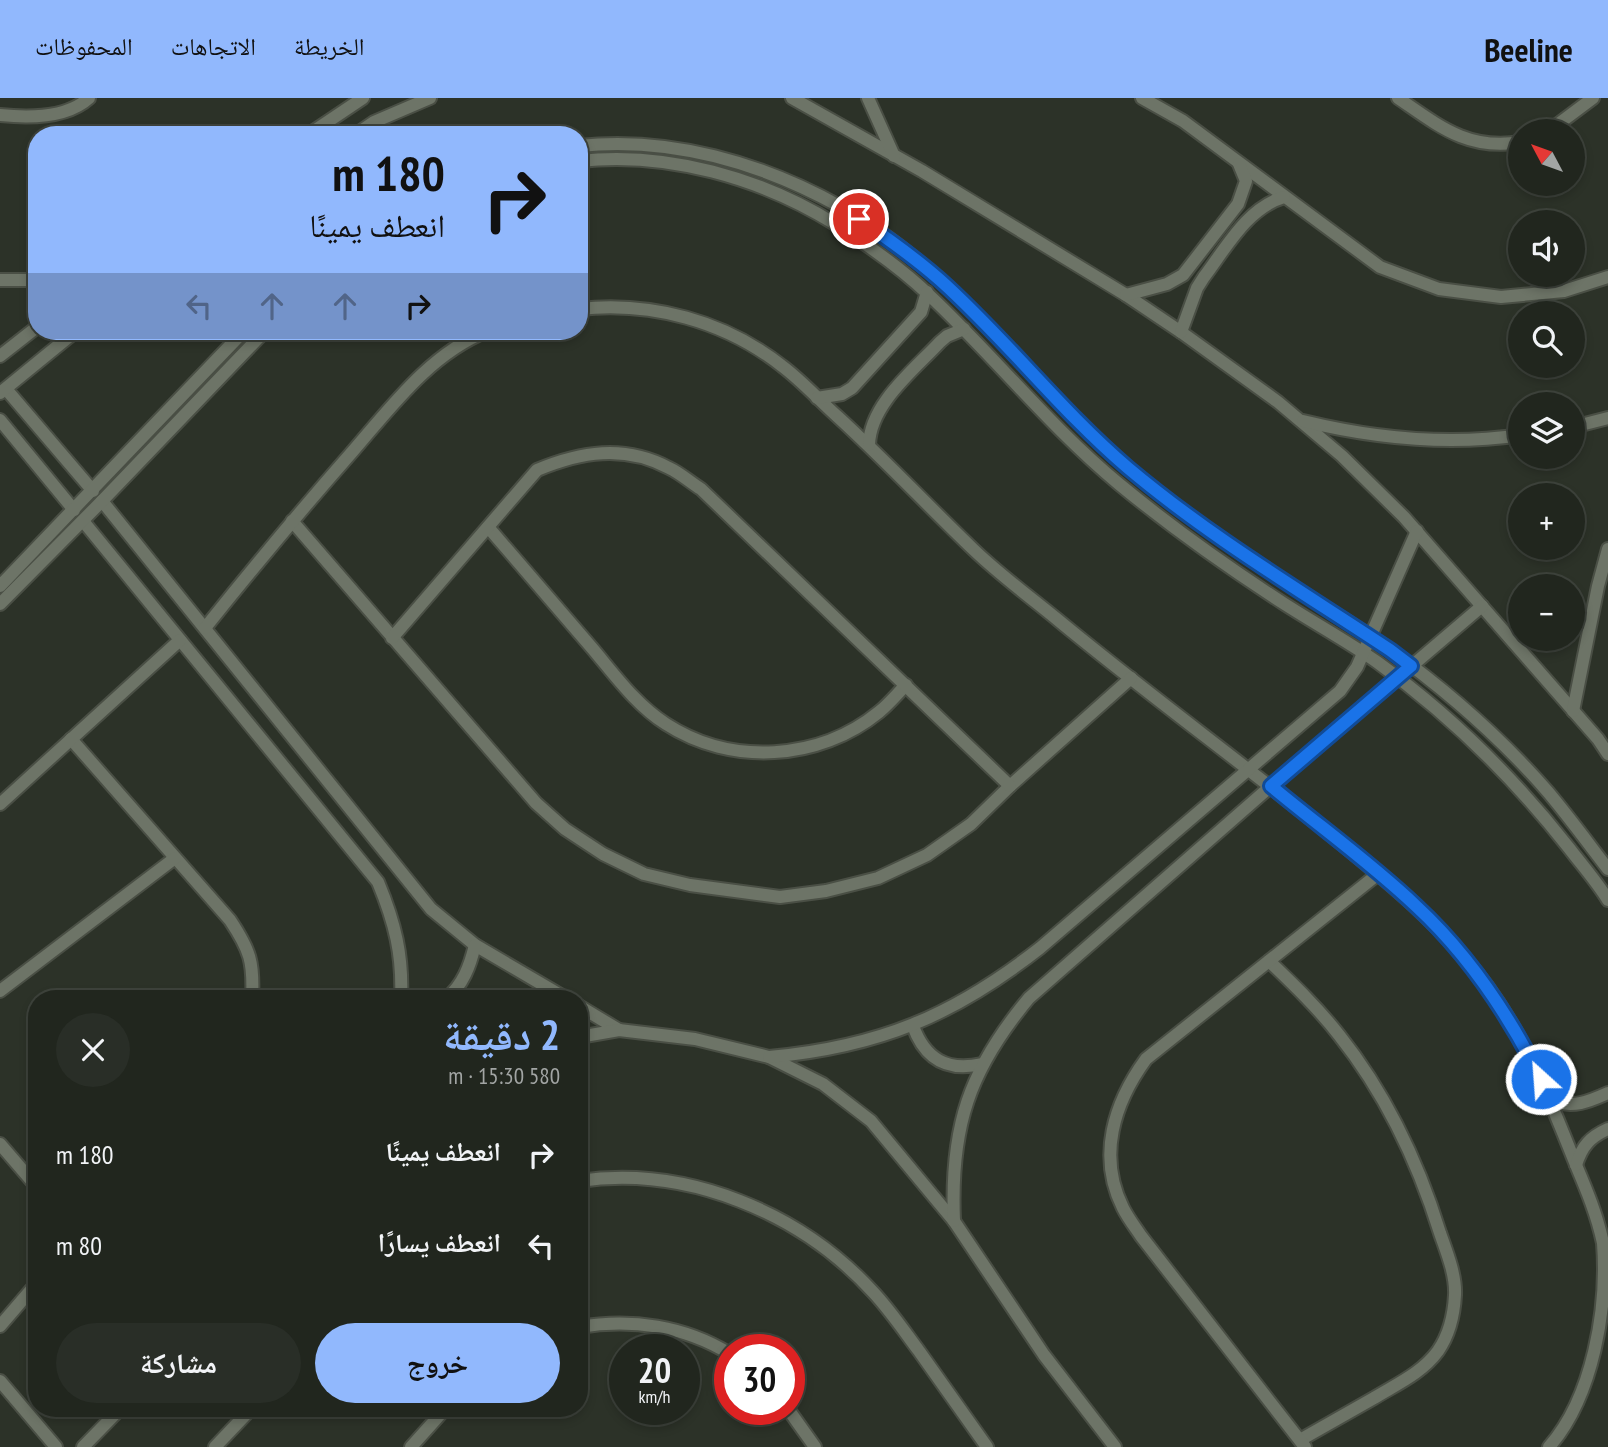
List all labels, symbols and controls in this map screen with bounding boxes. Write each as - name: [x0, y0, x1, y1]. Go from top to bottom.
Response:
- text: Beeline: [1484, 28, 1573, 71]
- text: المحفوظات: [35, 31, 133, 62]
- text: الاتجاهات: [171, 31, 256, 62]
- text: الخريطة: [294, 31, 365, 62]
- north arrow: [1508, 119, 1586, 196]
- map controls: [1508, 119, 1585, 651]
- text: 180 m: [332, 141, 445, 205]
- icon: right: [469, 154, 560, 245]
- pin: [829, 189, 889, 249]
- icon: arrive: [840, 200, 878, 238]
- text: انعطف يمينًا: [309, 204, 445, 246]
- button: sound: [1508, 210, 1585, 287]
- icon: left: [180, 287, 218, 325]
- icon: ahead: [253, 287, 291, 325]
- icon: ahead: [326, 287, 364, 325]
- icon: right: [399, 287, 437, 325]
- button: search: [1508, 301, 1585, 378]
- button: layers: [1508, 392, 1585, 469]
- button: +: [1508, 483, 1585, 560]
- button: −: [1508, 574, 1585, 651]
- text: 2 دقيقة: [443, 1007, 560, 1062]
- button: close: [56, 1013, 130, 1087]
- position arrow: [1504, 1042, 1578, 1116]
- text: 580 m · 15:30: [448, 1061, 560, 1090]
- text: انعطف يمينًا: [385, 1135, 501, 1168]
- icon: right: [522, 1136, 560, 1174]
- text: 180 m: [56, 1138, 114, 1171]
- text: انعطف يسارًا: [378, 1226, 501, 1259]
- icon: left: [522, 1227, 560, 1265]
- text: 80 m: [56, 1229, 102, 1262]
- button: مشاركة: [56, 1323, 301, 1403]
- button: خروج: [315, 1323, 560, 1403]
- speed limit sign: 30: [714, 1334, 805, 1425]
- text: 20: [638, 1347, 671, 1393]
- text: km/h: [639, 1385, 670, 1408]

